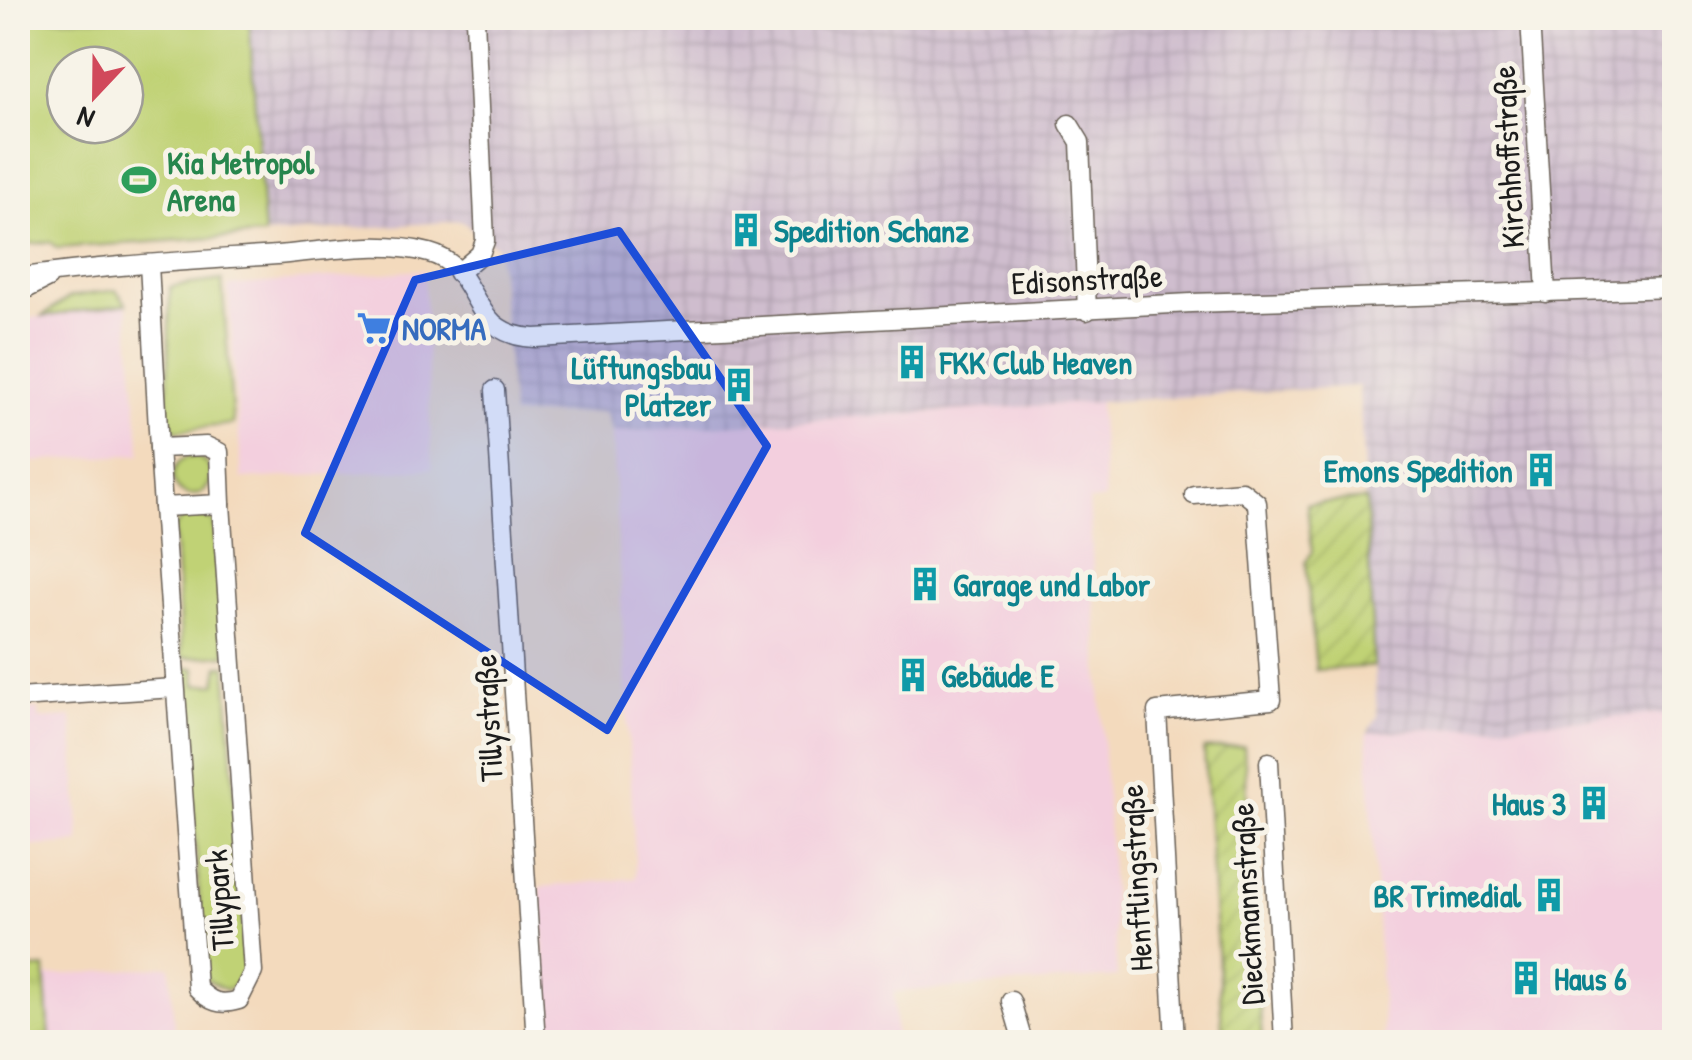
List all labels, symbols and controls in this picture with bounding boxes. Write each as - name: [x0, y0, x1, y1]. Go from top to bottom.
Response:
- north arrow: [45, 45, 145, 145]
- street label: Kirchhoffstraße: [1482, 64, 1534, 250]
- text: N: [72, 98, 100, 139]
- place label: Kia Metropol Arena: [167, 141, 315, 221]
- sports icon: Kia Metropol Arena: [120, 161, 158, 199]
- place label: Spedition Schanz: [774, 209, 969, 253]
- building icon: Spedition Schanz: [727, 211, 765, 249]
- street label: Edisonstraße: [1010, 254, 1164, 304]
- place label: NORMA: [402, 307, 486, 350]
- supermarket icon: NORMA: [355, 309, 393, 347]
- place label: FKK Club Heaven: [939, 341, 1132, 384]
- building icon: FKK Club Heaven: [893, 343, 931, 381]
- place label: Lüftungsbau Platzer: [571, 346, 712, 426]
- building icon: Lüftungsbau Platzer: [720, 366, 758, 404]
- place label: Emons Spedition: [1324, 449, 1513, 493]
- building icon: Emons Spedition: [1522, 451, 1560, 489]
- place label: Garage und Labor: [953, 563, 1151, 607]
- building icon: Garage und Labor: [906, 565, 944, 603]
- street label: Tillystraße: [463, 653, 513, 783]
- place label: Gebäude E: [941, 654, 1055, 697]
- building icon: Gebäude E: [894, 656, 932, 694]
- place label: Haus 3: [1492, 782, 1566, 825]
- street label: Henftlingstraße: [1110, 783, 1162, 972]
- building icon: Haus 3: [1575, 784, 1613, 822]
- street label: Dieckmannstraße: [1220, 802, 1274, 1006]
- street label: Tillypark: [194, 848, 244, 952]
- place label: BR Trimedial: [1373, 874, 1522, 917]
- building icon: BR Trimedial: [1530, 876, 1568, 914]
- place label: Haus 6: [1554, 957, 1627, 1000]
- building icon: Haus 6: [1507, 959, 1545, 997]

